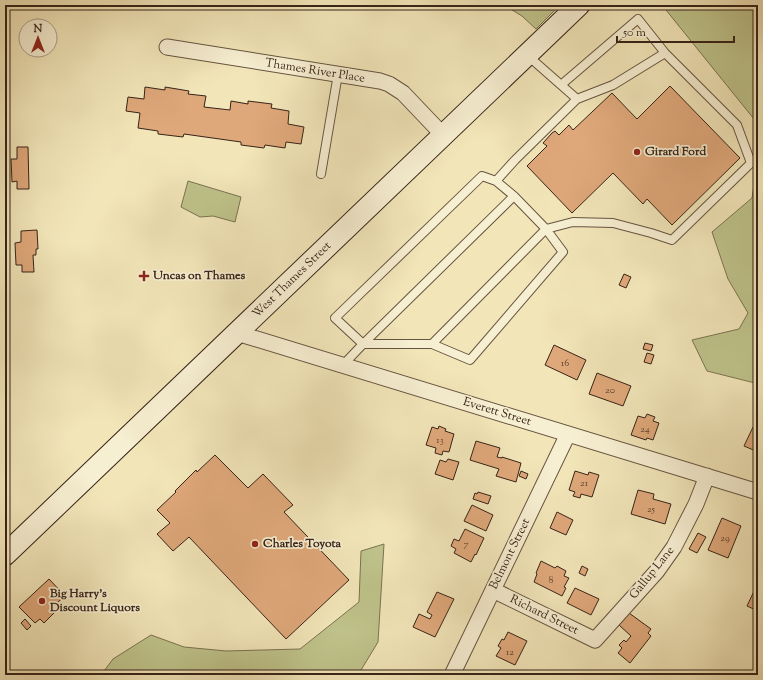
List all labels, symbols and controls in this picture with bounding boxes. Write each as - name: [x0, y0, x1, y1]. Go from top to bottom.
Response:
- north arrow: [18, 18, 58, 58]
- scale bar: [617, 18, 734, 44]
- text: N: [33, 21, 43, 37]
- text: 50 m: [622, 24, 646, 42]
- street label: Thames River Place: [264, 54, 367, 88]
- place label: Girard Ford: [645, 143, 706, 161]
- marker: Girard Ford: [632, 147, 642, 157]
- street label: West Thames Street: [248, 237, 336, 323]
- place label: Uncas on Thames: [152, 267, 246, 285]
- marker: Uncas on Thames: [138, 270, 150, 282]
- house number: 16: [561, 356, 569, 371]
- house number: 20: [605, 383, 615, 398]
- street label: Everett Street: [461, 393, 533, 431]
- house number: 24: [640, 422, 650, 437]
- house number: 13: [436, 433, 444, 448]
- house number: 21: [580, 476, 589, 491]
- house number: 25: [647, 502, 656, 517]
- street label: Belmont Street: [485, 515, 535, 593]
- house number: 29: [720, 531, 730, 546]
- place label: Charles Toyota: [263, 535, 342, 553]
- house number: 7: [463, 537, 469, 552]
- marker: Charles Toyota: [250, 539, 260, 549]
- street label: Gallup Lane: [625, 542, 679, 603]
- house number: 8: [549, 573, 554, 588]
- place label: Big Harry's Discount Liquors: [49, 585, 140, 617]
- street label: Richard Street: [507, 591, 581, 639]
- marker: Big Harry's Discount Liquors: [37, 596, 47, 606]
- house number: 12: [506, 645, 514, 660]

